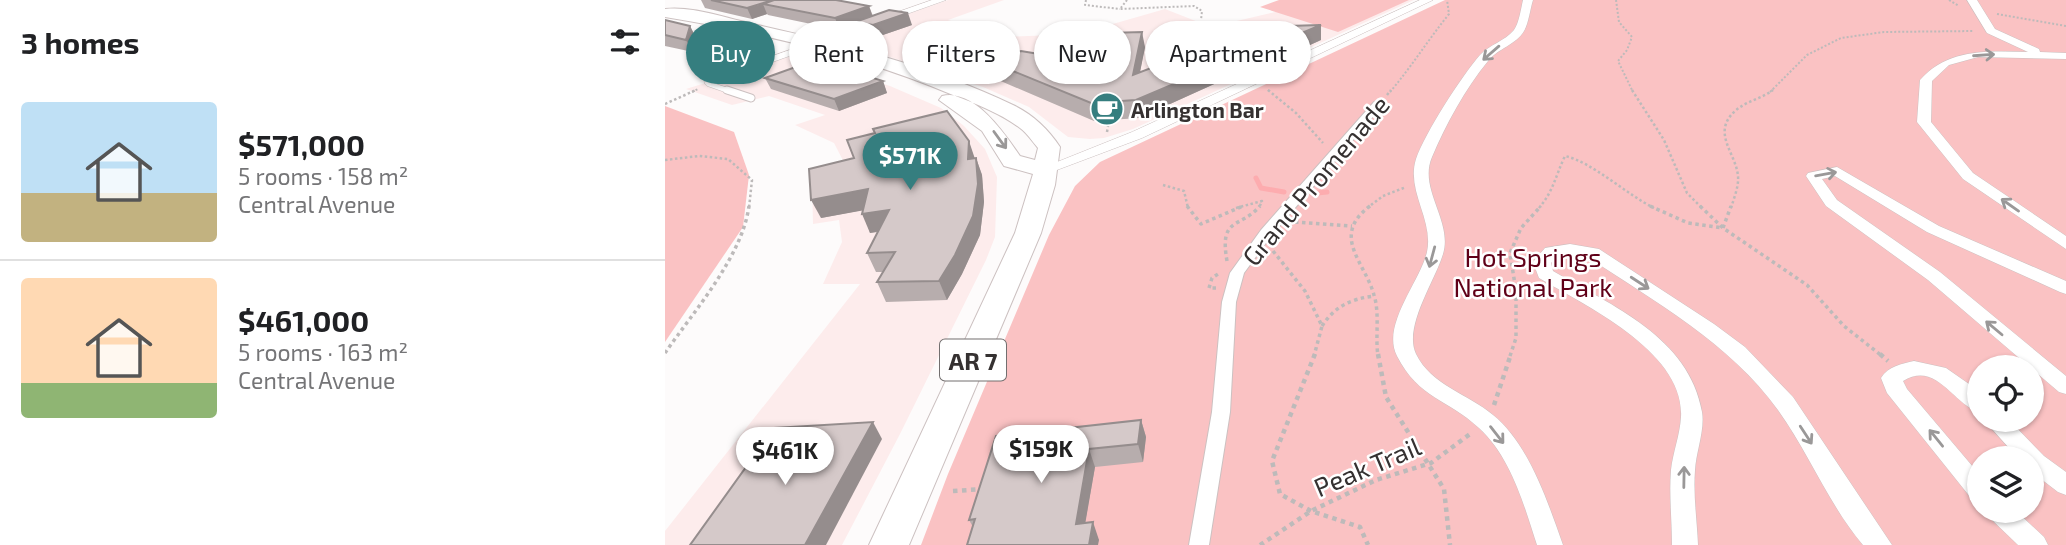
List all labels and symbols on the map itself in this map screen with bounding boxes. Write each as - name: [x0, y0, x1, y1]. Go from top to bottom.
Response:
- one-way arrow: [1482, 45, 1500, 61]
- one-way arrow: [1972, 48, 1994, 61]
- street label: Grand Promenade: [1235, 89, 1395, 271]
- cafe icon: Arlington Bar: [1088, 90, 1126, 128]
- place label: Arlington Bar: [1131, 97, 1264, 122]
- one-way arrow: [992, 131, 1007, 150]
- pin: $571K: [861, 132, 959, 192]
- one-way arrow: [1814, 167, 1837, 180]
- one-way arrow: [2001, 198, 2020, 212]
- park label: Hot Springs National Park: [1453, 241, 1613, 302]
- one-way arrow: [1425, 246, 1438, 268]
- one-way arrow: [1630, 275, 1649, 290]
- one-way arrow: [1986, 320, 2004, 336]
- road number: AR 7: [940, 340, 1006, 380]
- one-way arrow: [1798, 425, 1813, 444]
- pin: $159K: [992, 426, 1090, 485]
- one-way arrow: [1489, 426, 1504, 444]
- pin: $461K: [736, 428, 834, 487]
- street label: Peak Trail: [1309, 430, 1425, 502]
- one-way arrow: [1928, 430, 1944, 448]
- one-way arrow: [1677, 466, 1691, 489]

